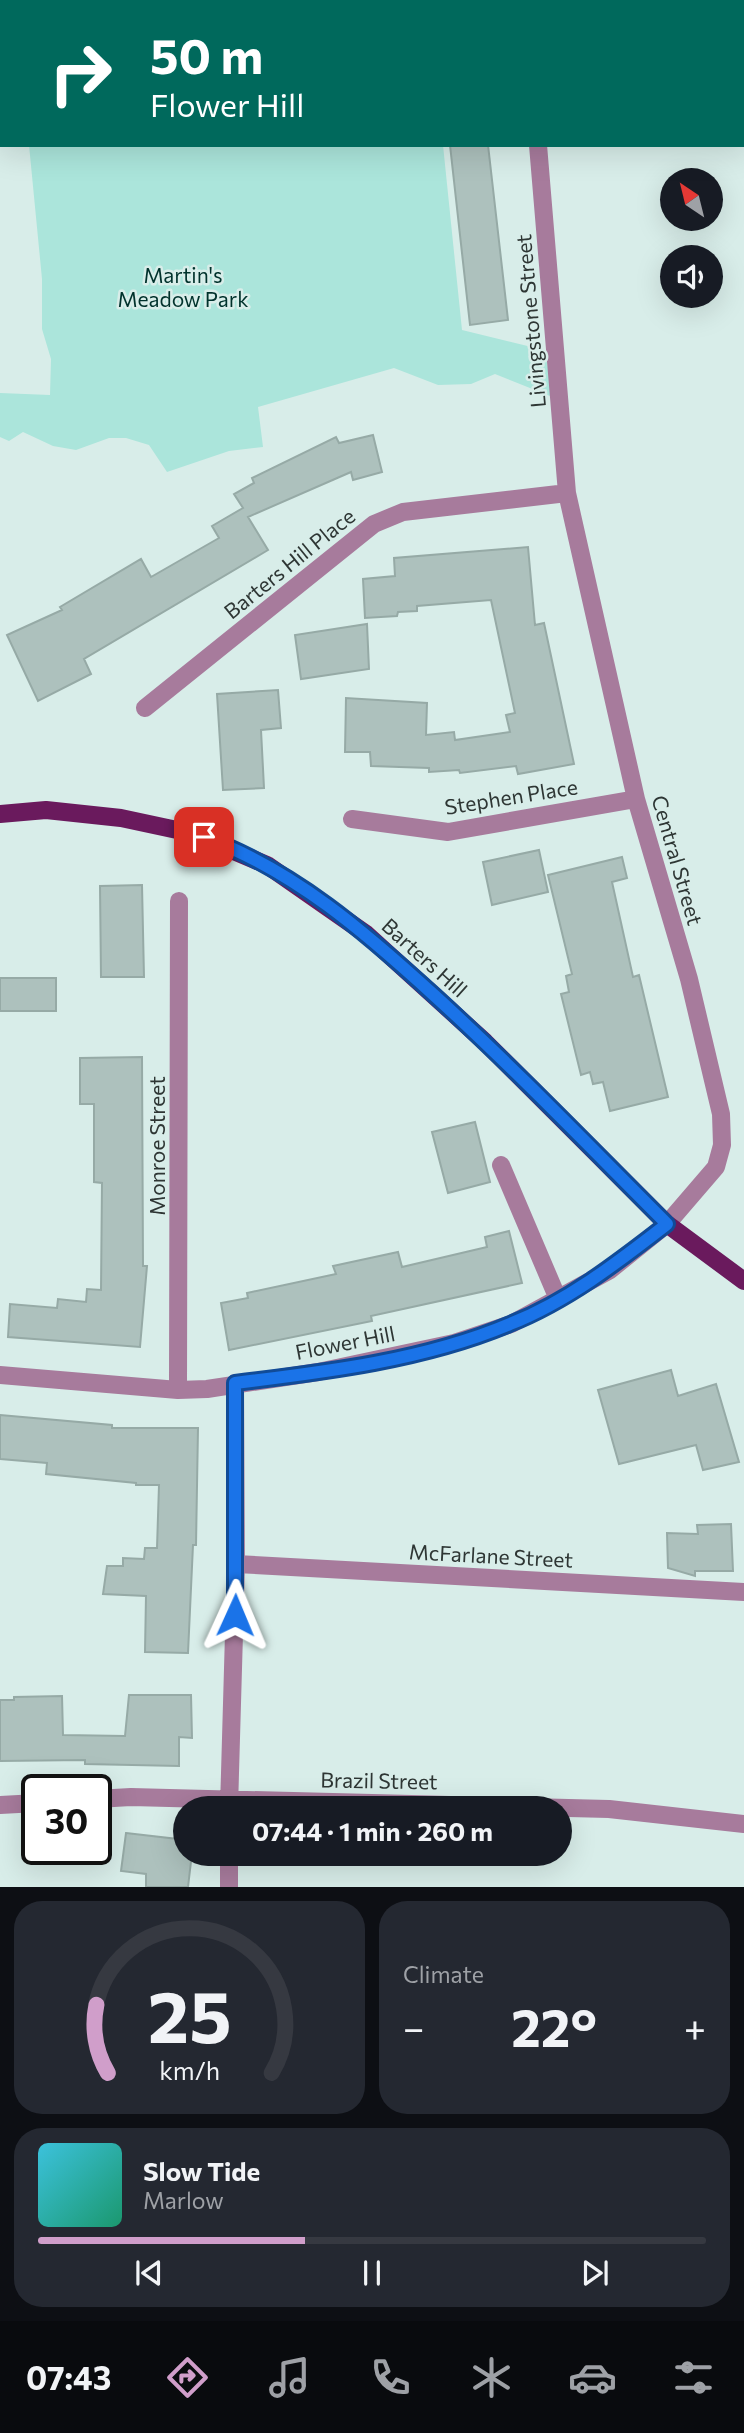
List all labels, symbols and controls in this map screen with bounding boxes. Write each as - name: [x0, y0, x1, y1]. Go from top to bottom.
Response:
- text: 50 m: [150, 24, 263, 84]
- icon: right: [35, 28, 126, 119]
- text: Flower Hill: [150, 84, 304, 124]
- north arrow: [660, 168, 723, 231]
- map controls: [660, 168, 723, 308]
- street label: Livingstone Street: [510, 233, 550, 409]
- button: sound: [660, 245, 723, 308]
- park label: Martin's Meadow Park: [117, 262, 249, 311]
- street label: Barters Hill Place: [219, 503, 359, 623]
- street label: Stephen Place: [443, 773, 579, 819]
- street label: Central Street: [648, 792, 708, 928]
- pin: [174, 807, 234, 867]
- icon: arrive: [185, 818, 223, 856]
- street label: Barters Hill: [377, 912, 473, 1002]
- street label: Monroe Street: [144, 1076, 169, 1216]
- street label: Flower Hill: [293, 1320, 397, 1364]
- street label: McFarlane Street: [408, 1538, 574, 1572]
- position arrow: [198, 1578, 272, 1652]
- street label: Brazil Street: [320, 1766, 438, 1794]
- speed limit sign: 30: [21, 1774, 112, 1865]
- text: 07:44 · 1 min · 260 m: [252, 1815, 493, 1846]
- text: Climate: [403, 1960, 484, 1988]
- text: 25: [148, 1970, 231, 2059]
- text: 22°: [511, 1994, 597, 2058]
- text: −: [403, 2003, 425, 2050]
- text: +: [684, 2003, 706, 2050]
- text: km/h: [159, 2055, 220, 2085]
- text: Slow Tide: [143, 2155, 260, 2186]
- text: Marlow: [143, 2186, 224, 2214]
- icon: previous: [130, 2254, 168, 2292]
- icon: pause: [353, 2254, 391, 2292]
- icon: next: [576, 2254, 614, 2292]
- icon: directions: [163, 2353, 212, 2402]
- icon: music: [265, 2353, 314, 2402]
- icon: phone: [366, 2353, 415, 2402]
- icon: climate: [467, 2353, 516, 2402]
- icon: car: [568, 2353, 617, 2402]
- icon: filters: [669, 2353, 718, 2402]
- text: 07:43: [26, 2357, 111, 2397]

